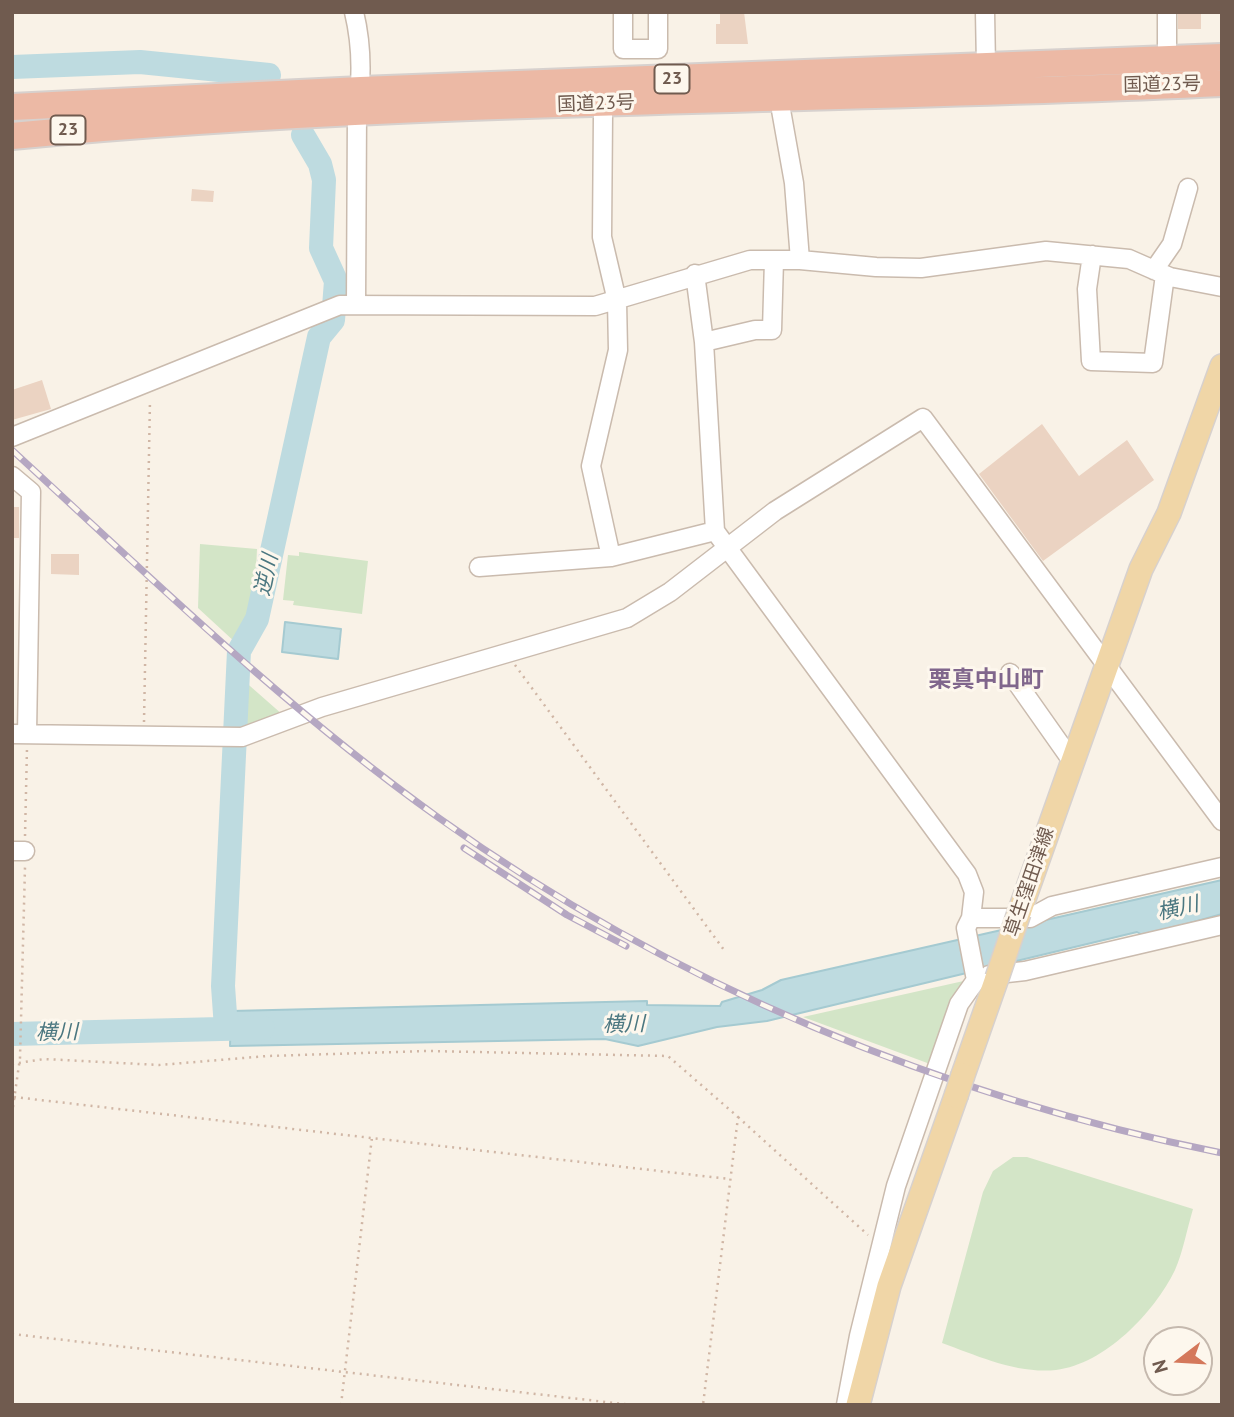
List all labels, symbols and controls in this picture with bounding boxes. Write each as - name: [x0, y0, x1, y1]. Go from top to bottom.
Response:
- road number: 23: [654, 64, 690, 94]
- street label: 国道23号: [1123, 73, 1201, 97]
- street label: 国道23号: [557, 91, 635, 117]
- road number: 23: [50, 116, 86, 145]
- water label: 逆川: [250, 552, 284, 598]
- district label: 栗真中山町: [929, 666, 1043, 694]
- street label: 草生窪田津線: [1001, 824, 1059, 940]
- water label: 横川: [1155, 892, 1201, 926]
- water label: 横川: [603, 1012, 645, 1038]
- water label: 横川: [36, 1020, 78, 1046]
- north arrow: [1143, 1326, 1213, 1396]
- text: N: [1147, 1357, 1173, 1376]

